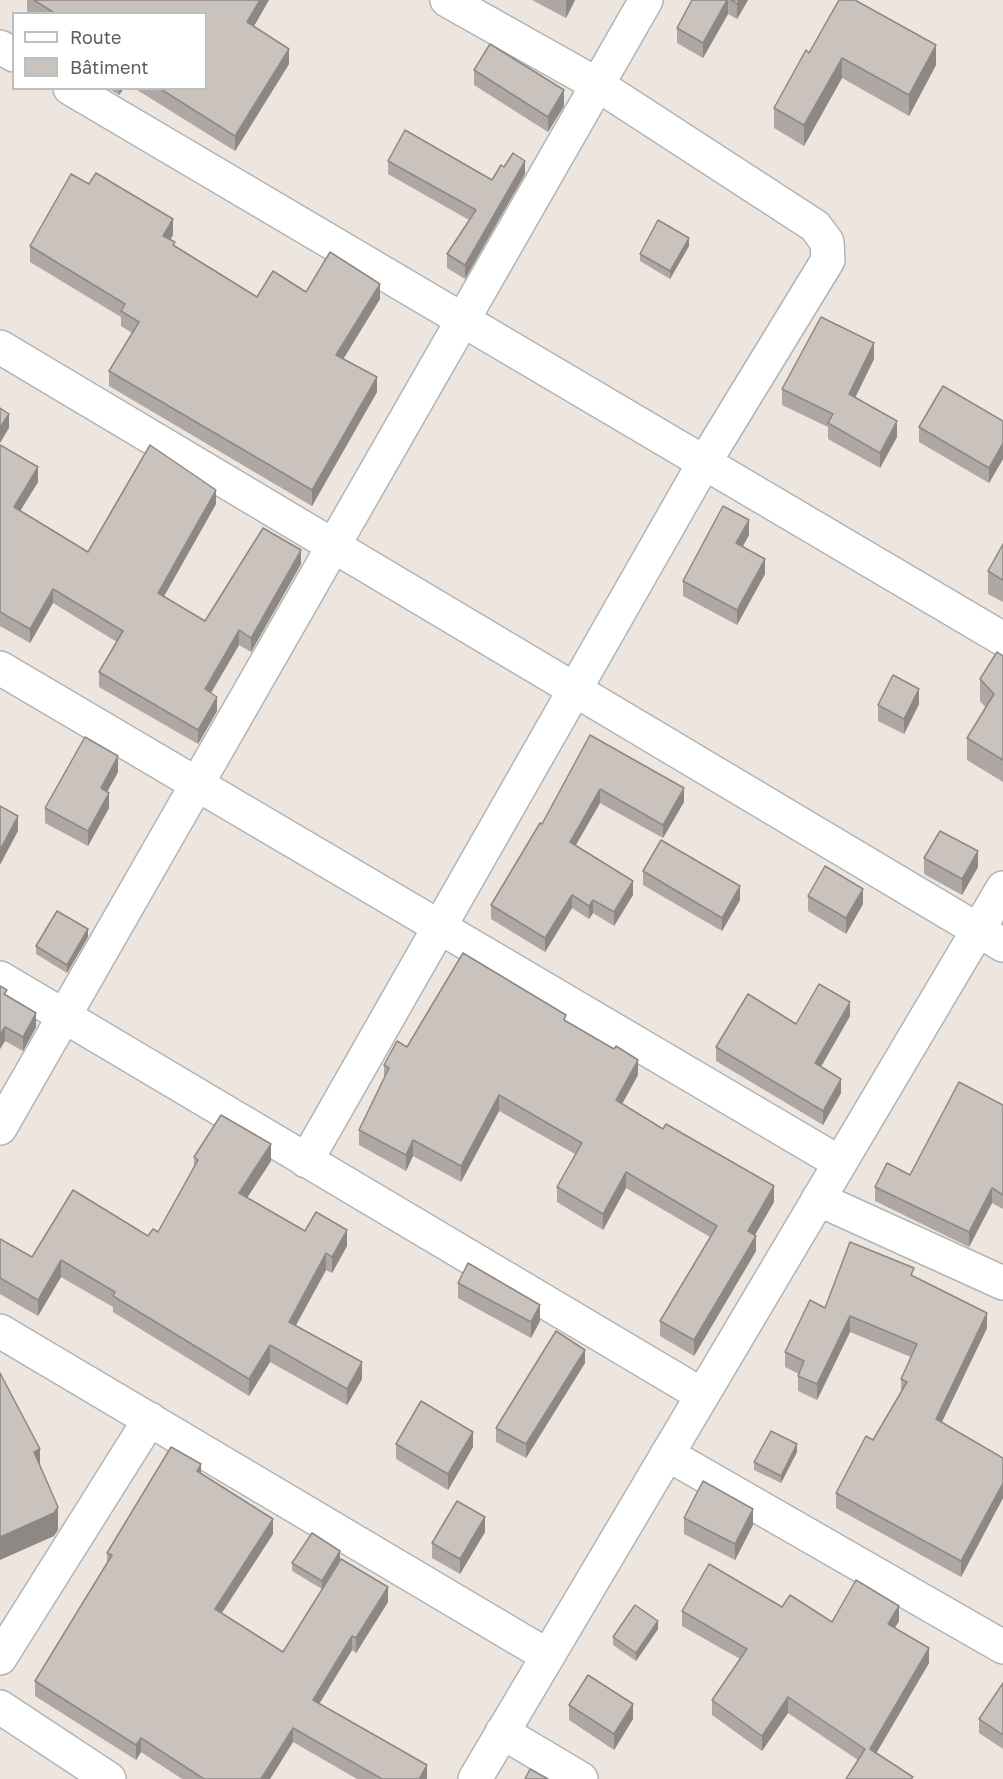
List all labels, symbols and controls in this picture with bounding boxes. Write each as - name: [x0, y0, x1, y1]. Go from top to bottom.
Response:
- legend: [12, 12, 207, 90]
- text: Route: [70, 26, 121, 48]
- text: Bâtiment: [70, 56, 149, 78]

